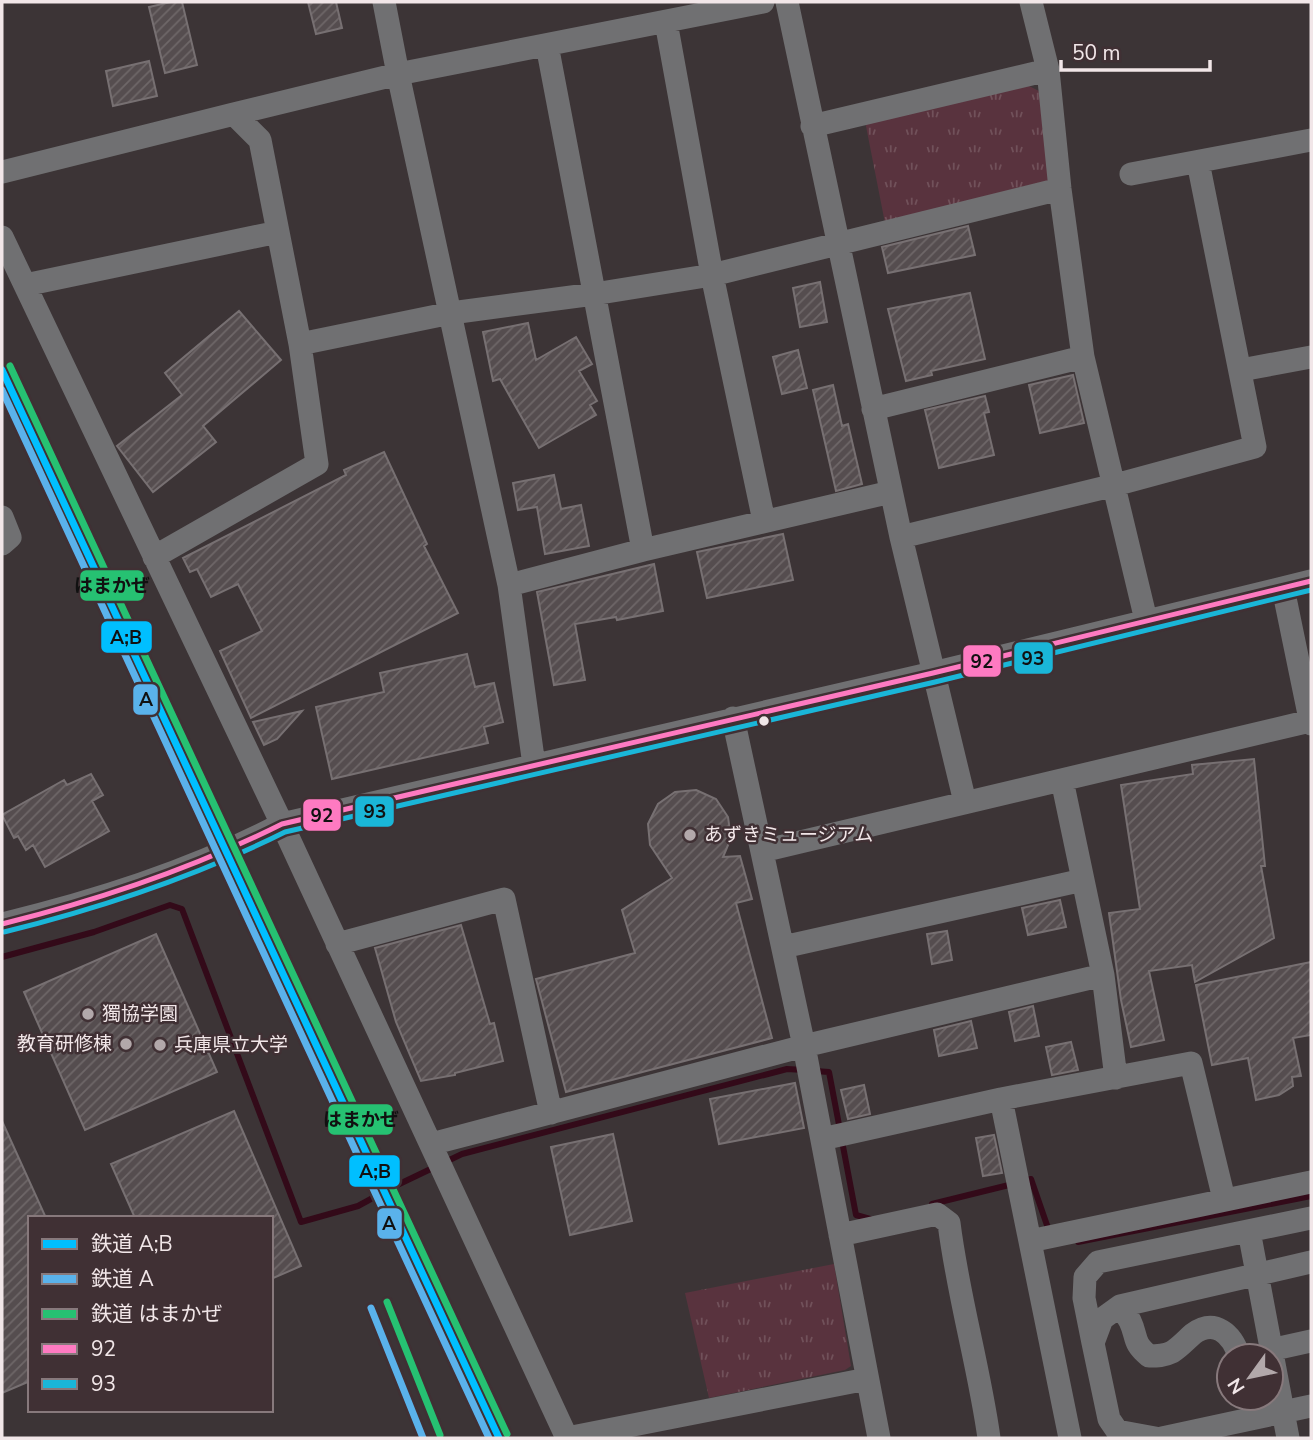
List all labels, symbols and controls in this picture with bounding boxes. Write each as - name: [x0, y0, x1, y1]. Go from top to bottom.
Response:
- scale bar: [1061, 28, 1210, 72]
- text: 50 m: [1072, 39, 1121, 67]
- line badge: はまかぜ: [79, 569, 145, 602]
- text: はまかぜ: [74, 573, 150, 599]
- line badge: A;B: [100, 620, 153, 654]
- text: A;B: [110, 625, 142, 651]
- line badge: 93: [1013, 641, 1054, 675]
- line badge: 92: [962, 644, 1002, 678]
- text: 93: [1022, 646, 1044, 672]
- text: 92: [971, 649, 993, 675]
- line badge: A: [132, 683, 159, 716]
- text: A: [139, 687, 154, 713]
- unlabelled marker: [757, 714, 771, 728]
- line badge: 93: [354, 795, 395, 828]
- line badge: 92: [302, 798, 342, 832]
- text: 93: [364, 799, 386, 825]
- text: 92: [311, 803, 333, 829]
- place label: あずきミュージアム: [704, 822, 873, 848]
- marker: あずきミュージアム: [682, 827, 698, 843]
- place label: 獨協学園: [102, 1001, 178, 1027]
- marker: 獨協学園: [80, 1006, 96, 1022]
- place label: 教育研修棟: [17, 1031, 112, 1057]
- place label: 兵庫県立大学: [174, 1032, 288, 1058]
- marker: 教育研修棟: [118, 1036, 134, 1052]
- marker: 兵庫県立大学: [152, 1037, 168, 1053]
- line badge: はまかぜ: [327, 1103, 394, 1136]
- text: はまかぜ: [323, 1107, 399, 1133]
- line badge: A;B: [348, 1154, 401, 1188]
- text: A;B: [359, 1159, 391, 1185]
- line badge: A: [376, 1207, 403, 1240]
- text: A: [382, 1211, 397, 1237]
- legend: [28, 1216, 273, 1412]
- text: 鉄道 A;B: [91, 1230, 173, 1258]
- text: 鉄道 A: [91, 1265, 154, 1293]
- text: 鉄道 はまかぜ: [91, 1300, 222, 1328]
- text: 92: [91, 1335, 116, 1363]
- north arrow: [1215, 1342, 1285, 1412]
- text: 93: [91, 1370, 116, 1398]
- text: N: [1222, 1373, 1251, 1399]

